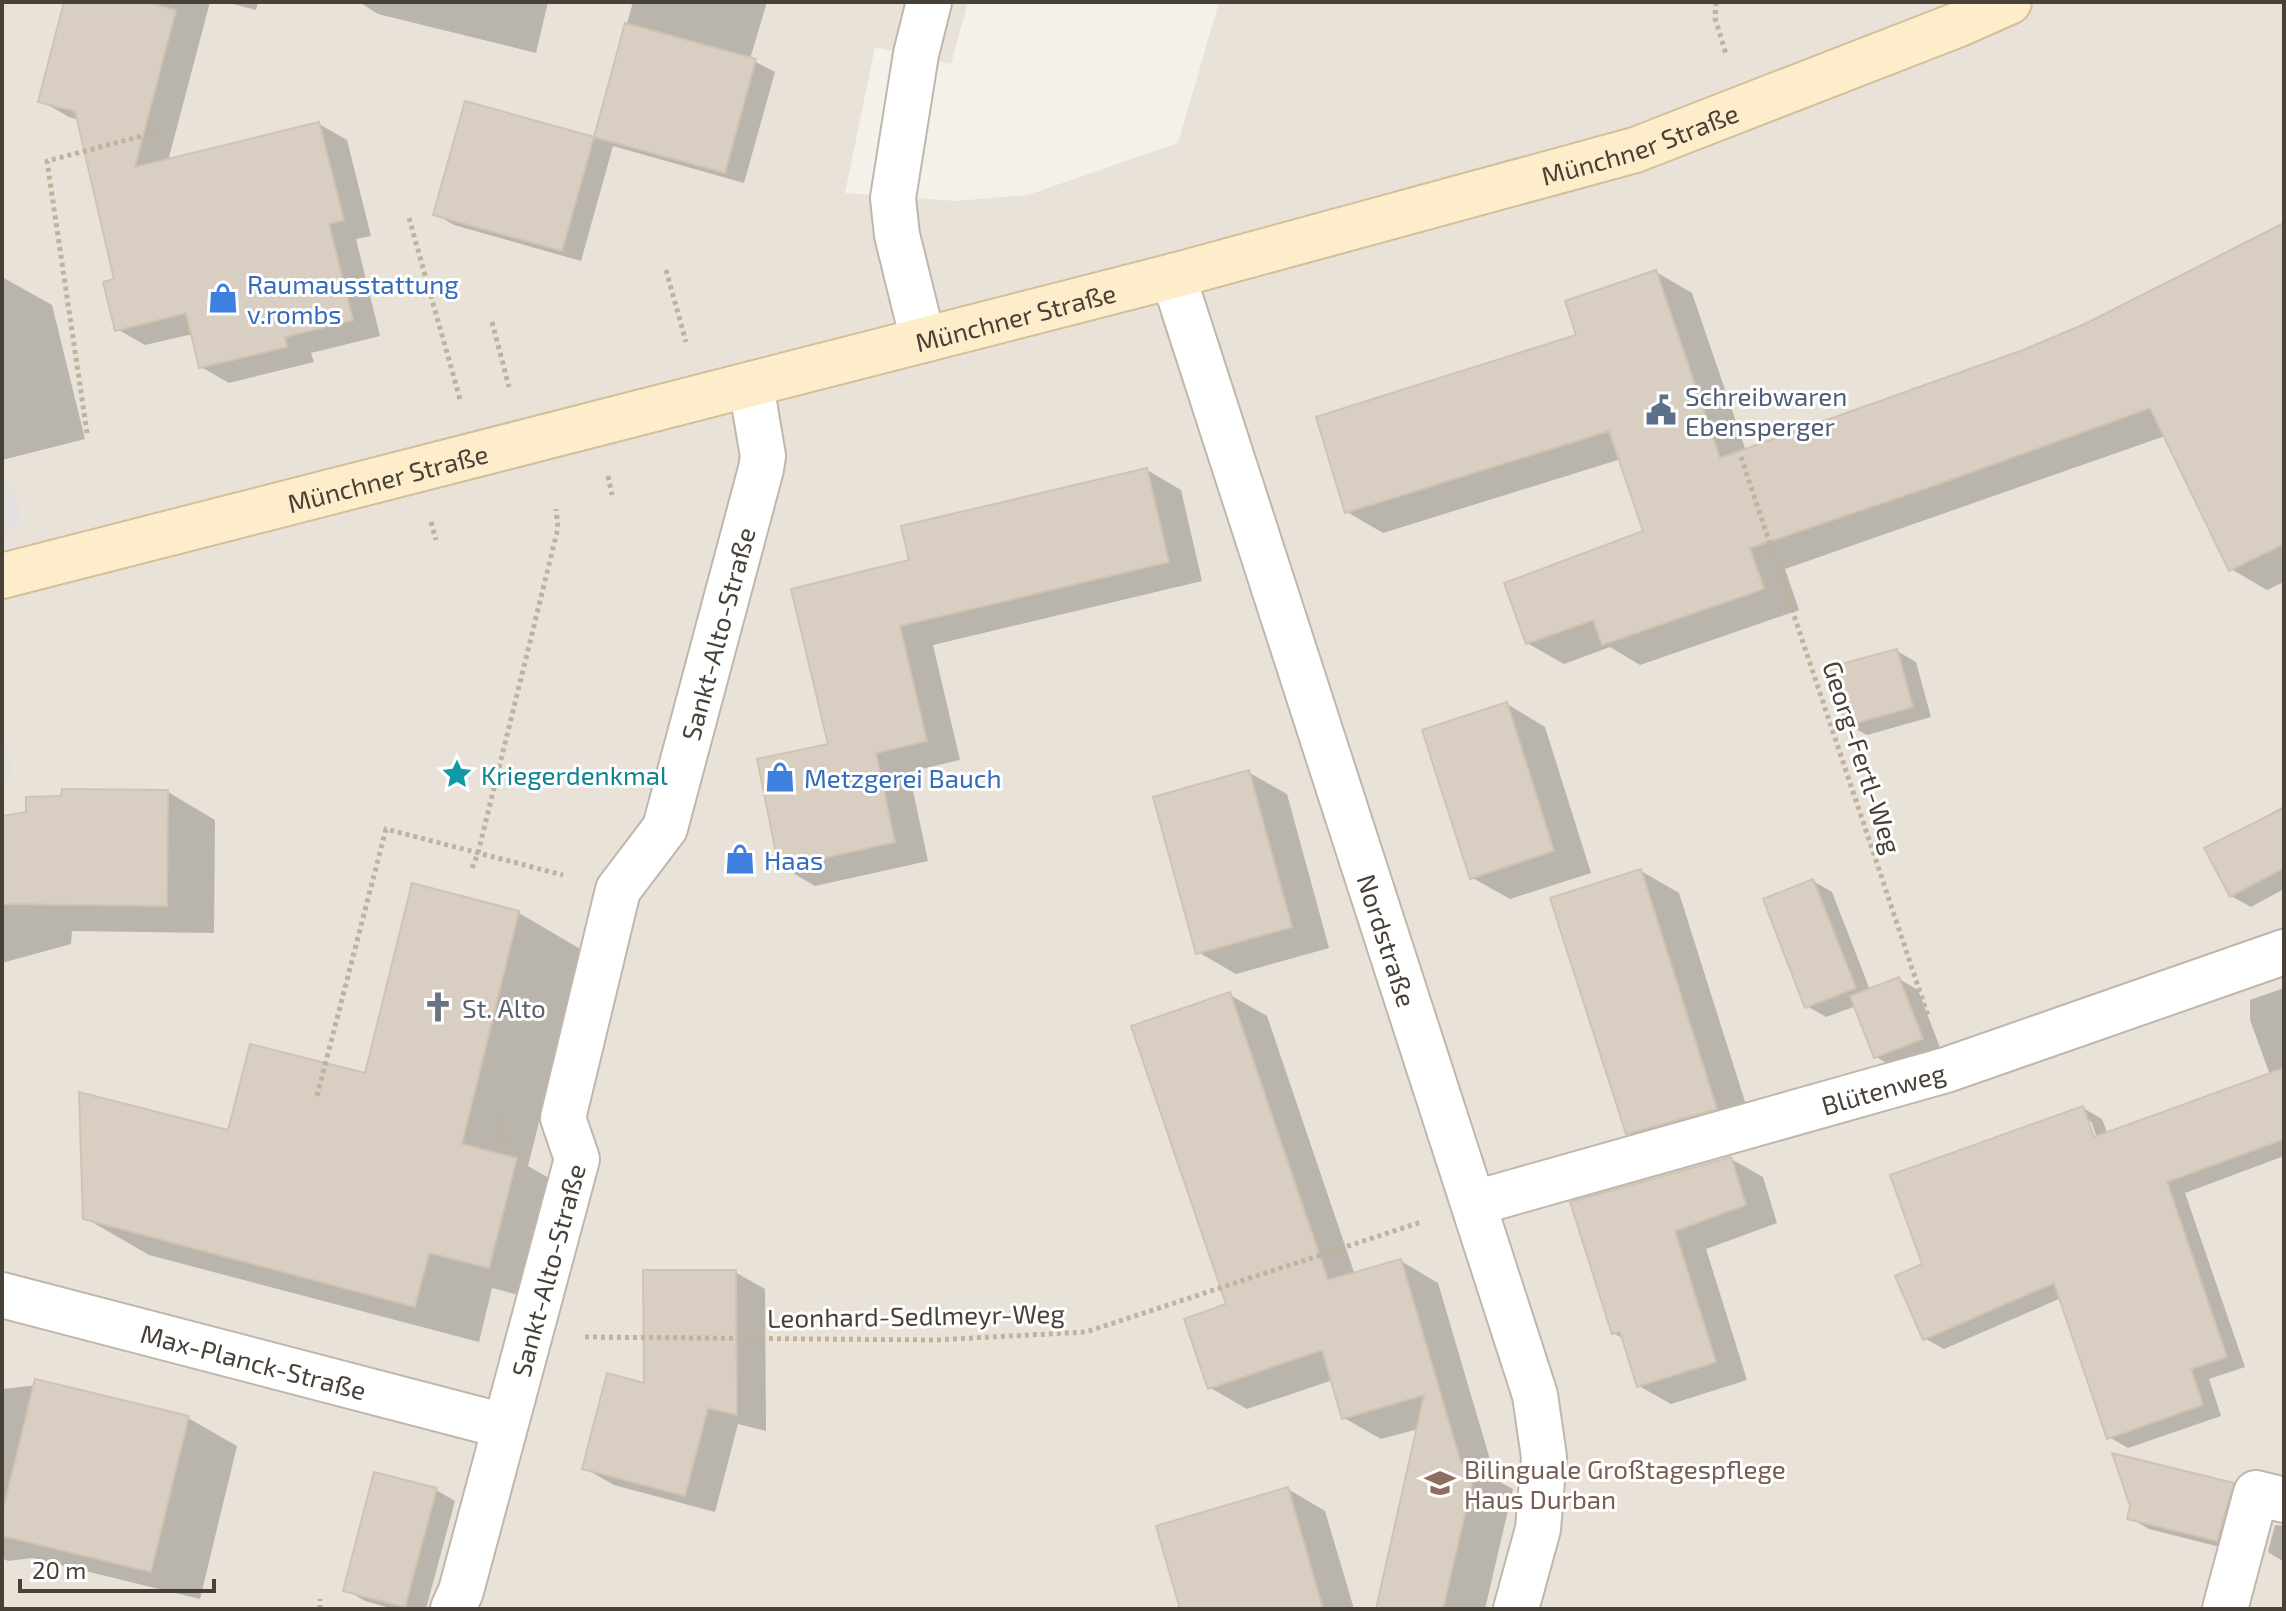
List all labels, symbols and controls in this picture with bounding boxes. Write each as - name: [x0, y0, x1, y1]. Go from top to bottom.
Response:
- street label: Münchner Straße: [1538, 96, 1742, 190]
- place label: Raumausstattung v.rombs: [247, 268, 459, 329]
- street label: Münchner Straße: [912, 276, 1119, 357]
- shop icon: Raumausstattung v.rombs: [206, 281, 240, 315]
- place label: Schreibwaren Ebensperger: [1685, 380, 1847, 441]
- public building icon: Schreibwaren Ebensperger: [1644, 393, 1678, 427]
- street label: Münchner Straße: [284, 437, 491, 518]
- street label: Sankt-Alto-Straße: [674, 524, 760, 743]
- street label: Georg-Fertl-Weg: [1817, 657, 1909, 857]
- place icon: Kriegerdenkmal: [440, 757, 474, 791]
- place label: Kriegerdenkmal: [481, 759, 668, 790]
- shop icon: Metzgerei Bauch: [763, 760, 797, 794]
- place label: Metzgerei Bauch: [804, 762, 1002, 793]
- shop icon: Haas: [723, 842, 757, 876]
- place label: Haas: [764, 844, 823, 875]
- street label: Nordstraße: [1352, 870, 1424, 1010]
- church icon: St. Alto: [421, 990, 455, 1024]
- place label: St. Alto: [462, 992, 546, 1023]
- street label: Blütenweg: [1817, 1056, 1949, 1120]
- street label: Sankt-Alto-Straße: [504, 1160, 591, 1380]
- street label: Leonhard-Sedlmeyr-Weg: [767, 1297, 1065, 1333]
- street label: Max-Planck-Straße: [138, 1316, 370, 1405]
- place label: Bilinguale Großtagespflege Haus Durban: [1464, 1453, 1786, 1514]
- school or university icon: Bilinguale Großtagespflege Haus Durban: [1423, 1466, 1457, 1500]
- scale bar: [20, 1543, 214, 1593]
- text: 20 m: [32, 1555, 86, 1584]

